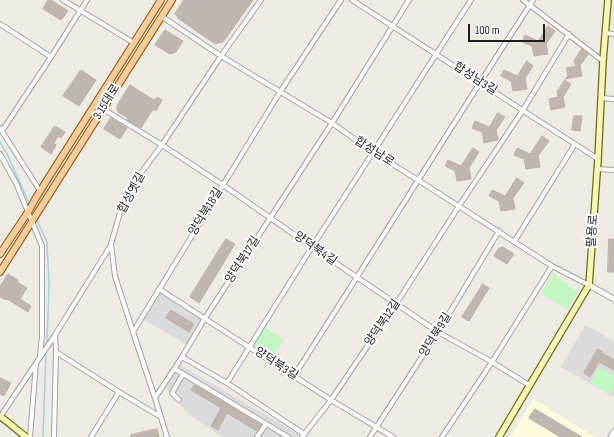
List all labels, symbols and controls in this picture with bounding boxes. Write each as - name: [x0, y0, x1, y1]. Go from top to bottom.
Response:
- scale bar: [470, 16, 547, 42]
- text: 100 m: [475, 23, 500, 38]
- street label: 합성남3길: [450, 60, 500, 98]
- street label: 3·15대로: [91, 82, 123, 122]
- street label: 합성남로: [352, 134, 396, 170]
- street label: 합성옛길: [115, 170, 149, 216]
- street label: 양덕북18길: [186, 185, 226, 239]
- street label: 팔용로: [585, 214, 601, 248]
- street label: 양덕북4길: [291, 229, 339, 269]
- street label: 양덕북17길: [222, 234, 264, 286]
- street label: 양덕북12길: [362, 297, 404, 349]
- street label: 양덕북9길: [417, 310, 455, 360]
- street label: 양덕북3길: [251, 345, 301, 383]

